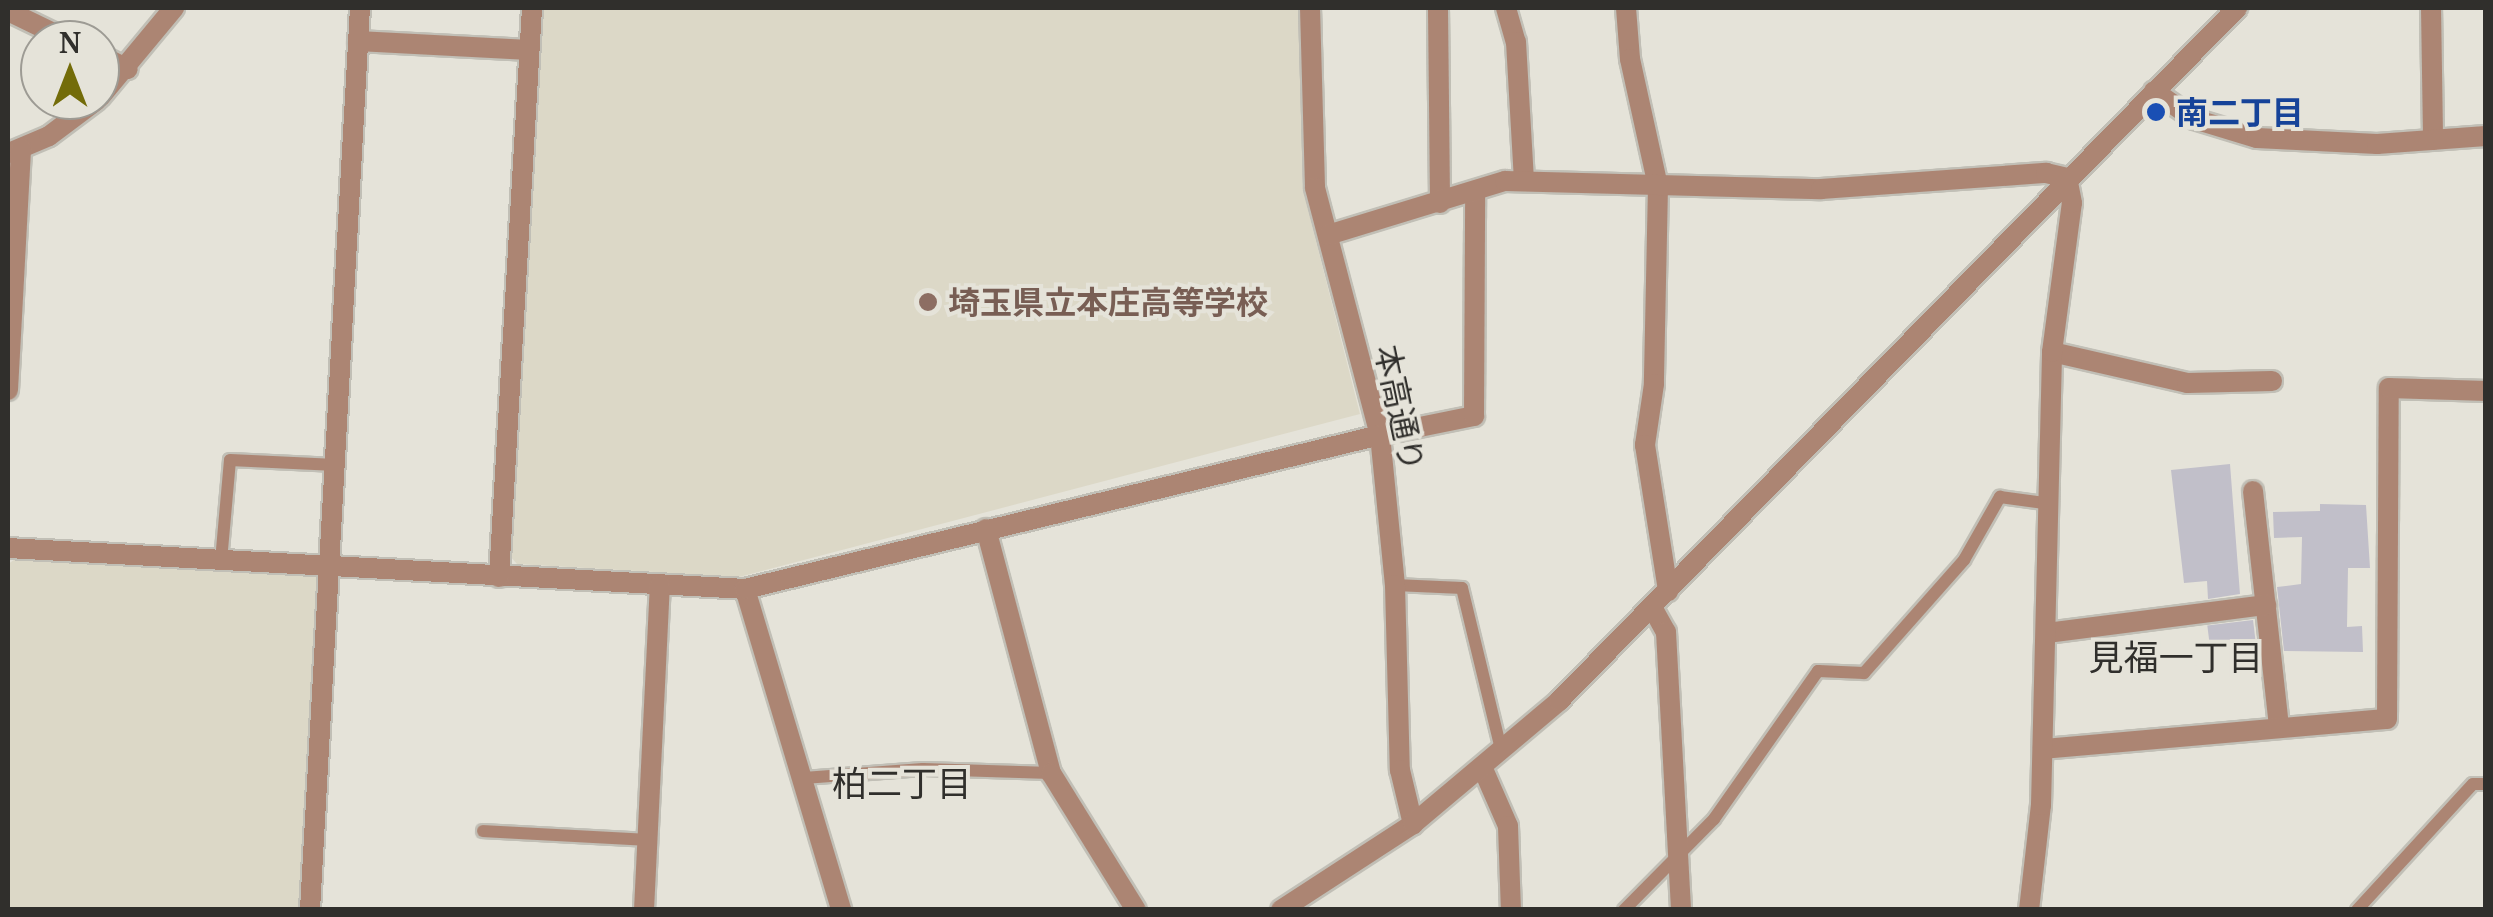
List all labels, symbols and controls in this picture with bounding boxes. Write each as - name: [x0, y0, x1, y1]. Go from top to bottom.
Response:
- north arrow: [20, 20, 120, 120]
- text: N: [59, 23, 81, 61]
- place label: 南二丁目: [2176, 93, 2304, 131]
- marker: 南二丁目: [2145, 101, 2167, 123]
- place label: 埼玉県立本庄高等学校: [948, 283, 1268, 321]
- marker: 埼玉県立本庄高等学校: [917, 291, 939, 313]
- street label: 本高通り: [1368, 341, 1432, 475]
- district label: 見福一丁目: [2089, 636, 2263, 678]
- district label: 柏二丁目: [832, 762, 972, 804]

